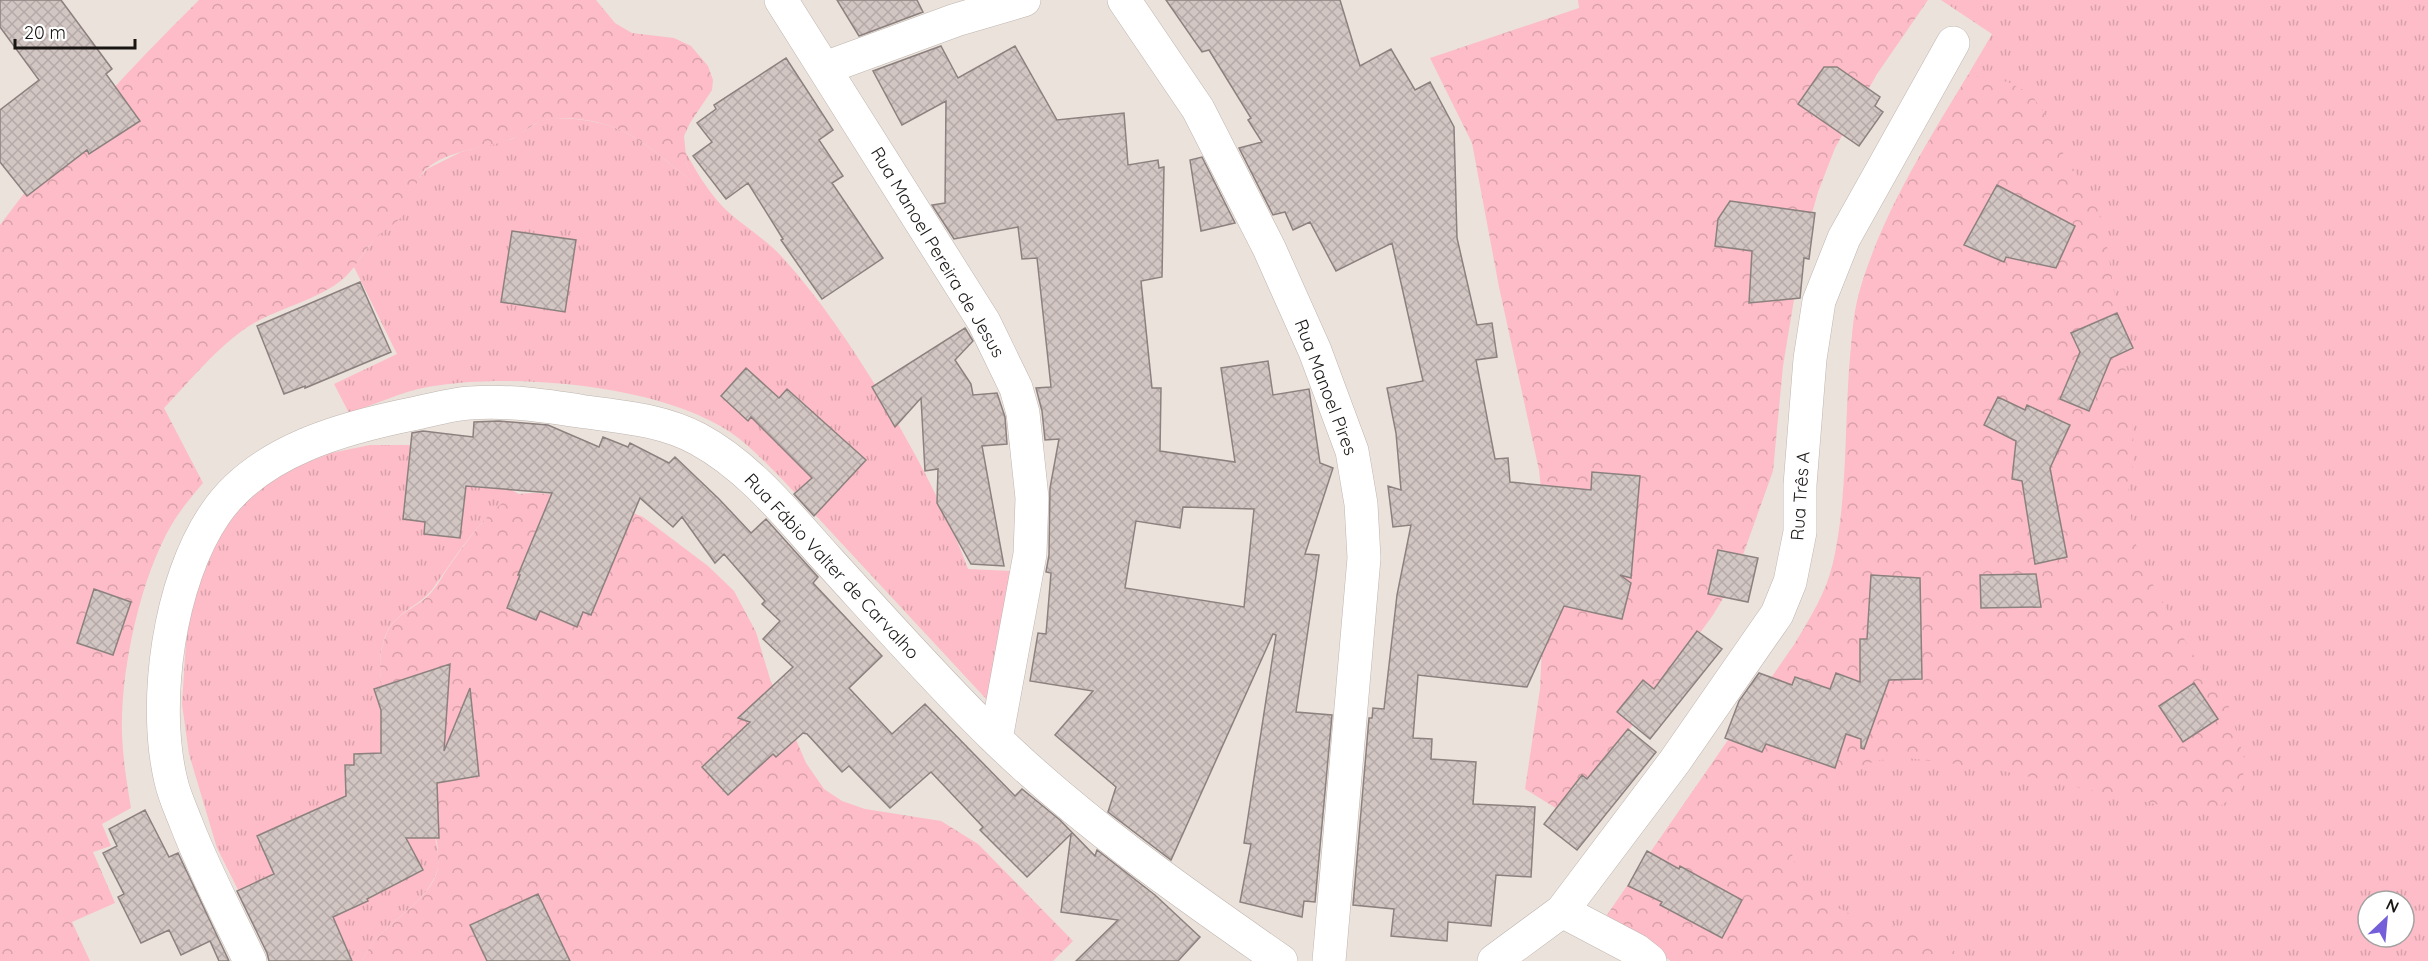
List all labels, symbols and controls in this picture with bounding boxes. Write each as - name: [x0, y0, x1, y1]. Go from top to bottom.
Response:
- scale bar: [15, 12, 135, 50]
- text: 20 m: [24, 21, 66, 44]
- street label: Rua Manoel Pereira de Jesus: [866, 143, 1010, 361]
- street label: Rua Manoel Pires: [1289, 316, 1363, 458]
- street label: Rua Três A: [1785, 450, 1815, 541]
- street label: Rua Fábio Valter de Carvalho: [740, 468, 924, 664]
- north arrow: [2356, 889, 2416, 949]
- text: N: [2383, 894, 2402, 917]

